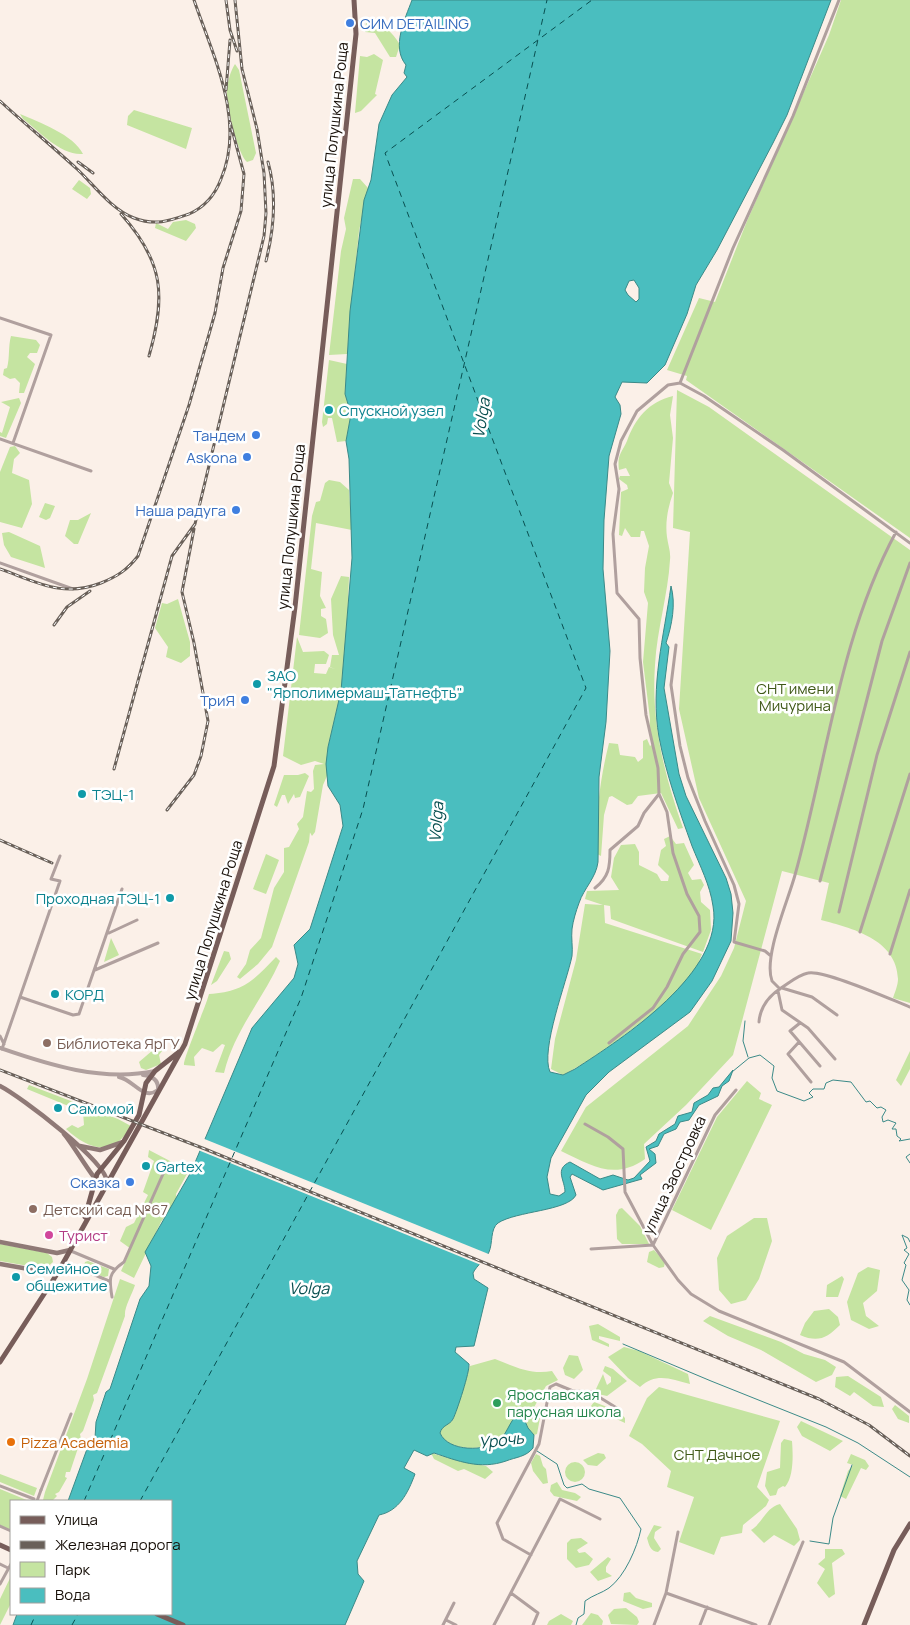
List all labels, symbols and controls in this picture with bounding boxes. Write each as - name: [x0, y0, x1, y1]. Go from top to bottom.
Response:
- place label: СИМ DETAILING: [360, 13, 469, 34]
- marker: СИМ DETAILING: [344, 17, 356, 29]
- street label: улица Полушкина Роща: [315, 41, 353, 209]
- water label: Volga: [467, 395, 495, 440]
- place label: Спускной узел: [339, 400, 444, 421]
- marker: Спускной узел: [323, 404, 335, 416]
- place label: Тандем: [193, 425, 246, 446]
- marker: Тандем: [250, 429, 262, 441]
- street label: улица Полушкина Роща: [272, 443, 310, 611]
- place label: Askona: [186, 447, 237, 468]
- marker: Askona: [241, 451, 253, 463]
- place label: Наша радуга: [136, 500, 226, 521]
- marker: Наша радуга: [230, 504, 242, 516]
- place label: ЗАО "Ярполимермаш-Татнефть": [267, 665, 463, 703]
- marker: ЗАО "Ярполимермаш-Татнефть": [251, 678, 263, 690]
- park label: СНТ имени Мичурина: [756, 678, 834, 716]
- place label: ТриЯ: [200, 690, 235, 711]
- marker: ТриЯ: [239, 694, 251, 706]
- place label: ТЭЦ-1: [92, 784, 134, 805]
- marker: ТЭЦ-1: [76, 788, 88, 800]
- water label: Volga: [424, 800, 448, 843]
- street label: улица Полушкина Роща: [179, 837, 247, 1003]
- place label: Проходная ТЭЦ-1: [36, 888, 160, 909]
- marker: Проходная ТЭЦ-1: [164, 892, 176, 904]
- place label: КОРД: [65, 984, 104, 1005]
- marker: КОРД: [49, 988, 61, 1000]
- place label: Библиотека ЯрГУ: [57, 1033, 181, 1054]
- marker: Библиотека ЯрГУ: [41, 1037, 53, 1049]
- place label: Самомой: [68, 1098, 134, 1119]
- marker: Самомой: [52, 1102, 64, 1114]
- street label: улица Заостровка: [637, 1112, 711, 1238]
- place label: Gartex: [156, 1156, 202, 1177]
- marker: Gartex: [140, 1160, 152, 1172]
- place label: Сказка: [70, 1172, 120, 1193]
- marker: Сказка: [124, 1176, 136, 1188]
- place label: Детский сад №67: [43, 1199, 168, 1220]
- marker: Детский сад №67: [27, 1203, 39, 1215]
- place label: Турист: [59, 1225, 108, 1246]
- marker: Турист: [43, 1229, 55, 1241]
- place label: Семейное общежитие: [26, 1258, 108, 1296]
- marker: Семейное общежитие: [10, 1271, 22, 1283]
- water label: Volga: [289, 1277, 330, 1299]
- place label: Ярославская парусная школа: [507, 1384, 621, 1422]
- marker: Ярославская парусная школа: [491, 1397, 503, 1409]
- water label: Урочь: [477, 1426, 525, 1454]
- place label: Pizza Academia: [21, 1432, 128, 1453]
- marker: Pizza Academia: [5, 1436, 17, 1448]
- park label: СНТ Дачное: [674, 1444, 761, 1465]
- legend: [10, 1500, 172, 1615]
- text: Улица: [55, 1509, 98, 1530]
- text: Железная дорога: [55, 1534, 180, 1555]
- text: Парк: [55, 1559, 91, 1580]
- text: Вода: [55, 1584, 90, 1605]

